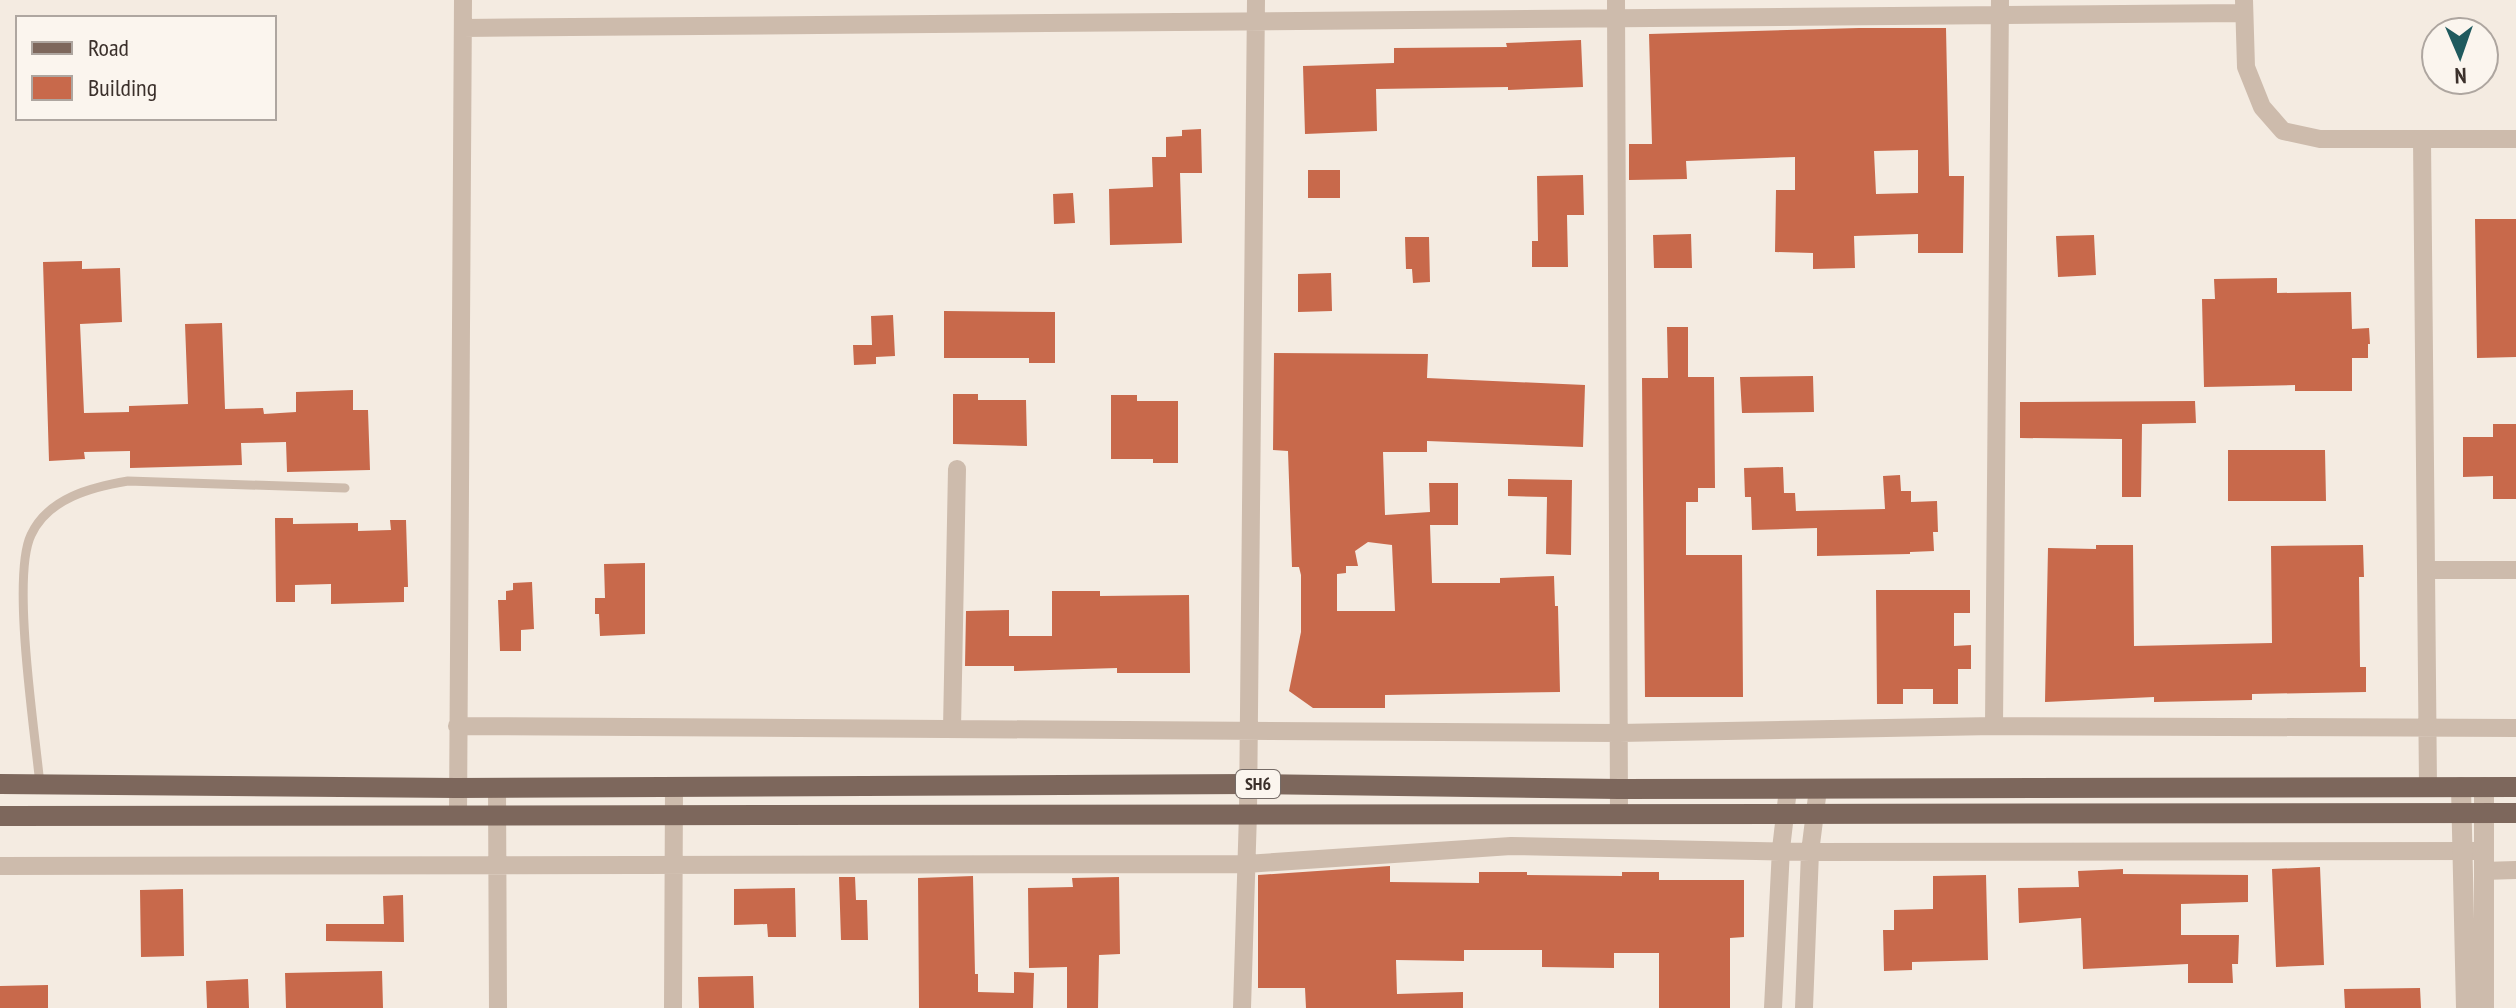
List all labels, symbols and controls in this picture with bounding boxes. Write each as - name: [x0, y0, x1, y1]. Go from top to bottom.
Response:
- legend: [16, 16, 276, 120]
- north arrow: [2420, 16, 2500, 96]
- text: Road: [88, 32, 129, 63]
- text: N: [2454, 62, 2467, 90]
- text: Building: [88, 72, 157, 103]
- road number: SH6: [1236, 770, 1280, 798]

